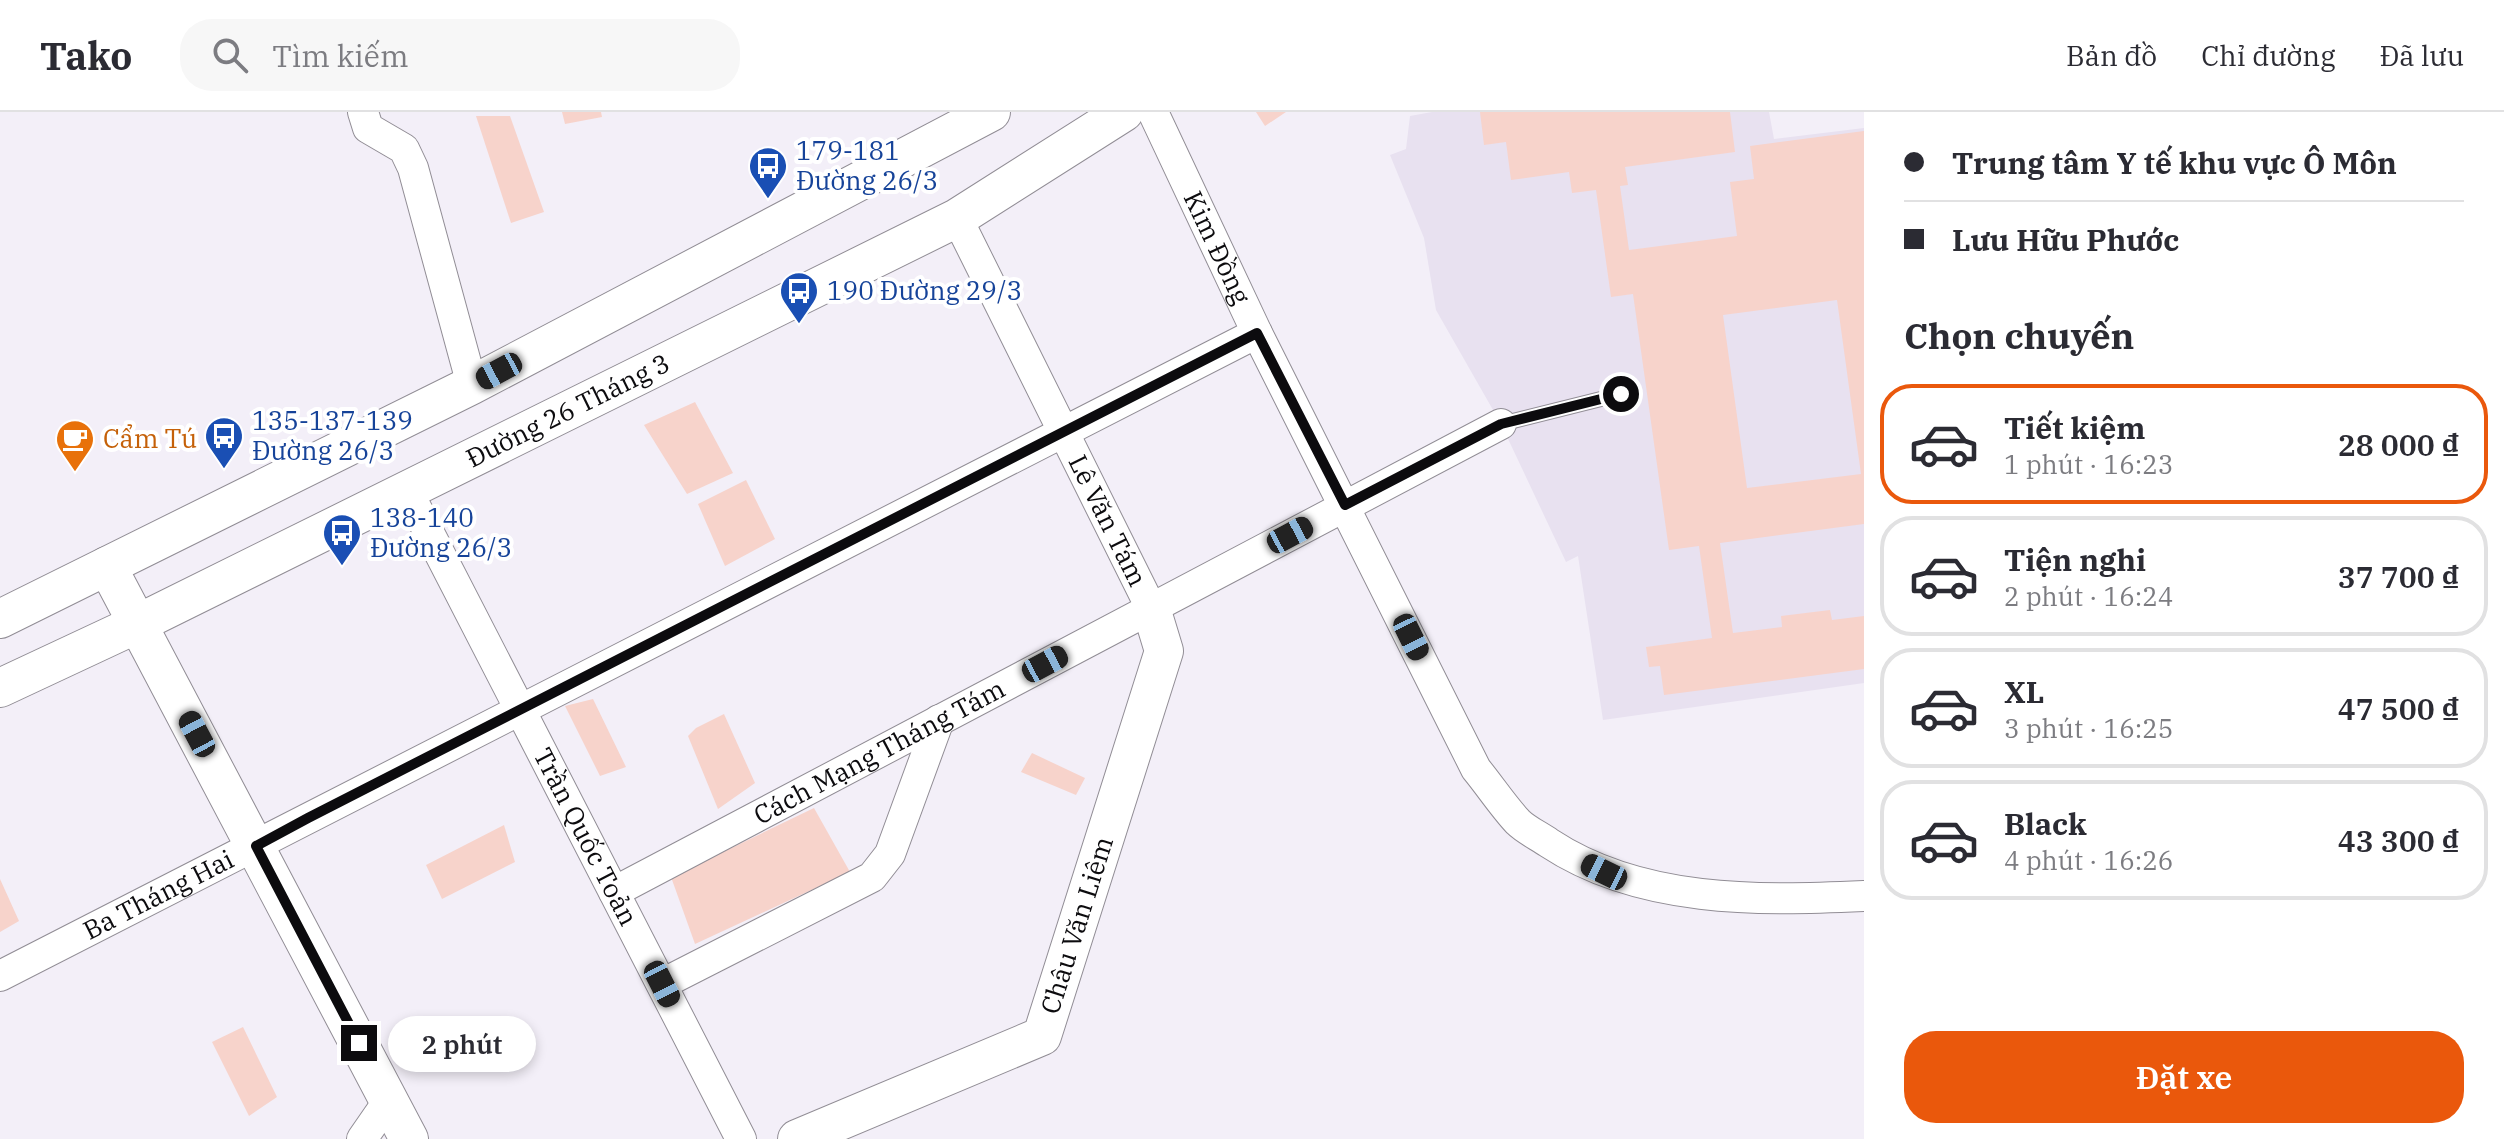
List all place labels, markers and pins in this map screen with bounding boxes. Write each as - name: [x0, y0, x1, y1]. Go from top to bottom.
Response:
- place label: 179-181 Đường 26/3: [796, 133, 938, 197]
- bus stop icon: 179-181 Đường 26/3: [747, 145, 789, 200]
- bus stop icon: 190 Đường 29/3: [778, 270, 820, 325]
- place label: 190 Đường 29/3: [827, 273, 1022, 307]
- place label: 135-137-139 Đường 26/3: [252, 403, 413, 467]
- bus stop icon: 135-137-139 Đường 26/3: [203, 415, 245, 470]
- cafe icon: Cẩm Tú: [54, 418, 96, 473]
- place label: Cẩm Tú: [103, 421, 197, 455]
- place label: 138-140 Đường 26/3: [370, 500, 512, 564]
- bus stop icon: 138-140 Đường 26/3: [321, 512, 363, 567]

